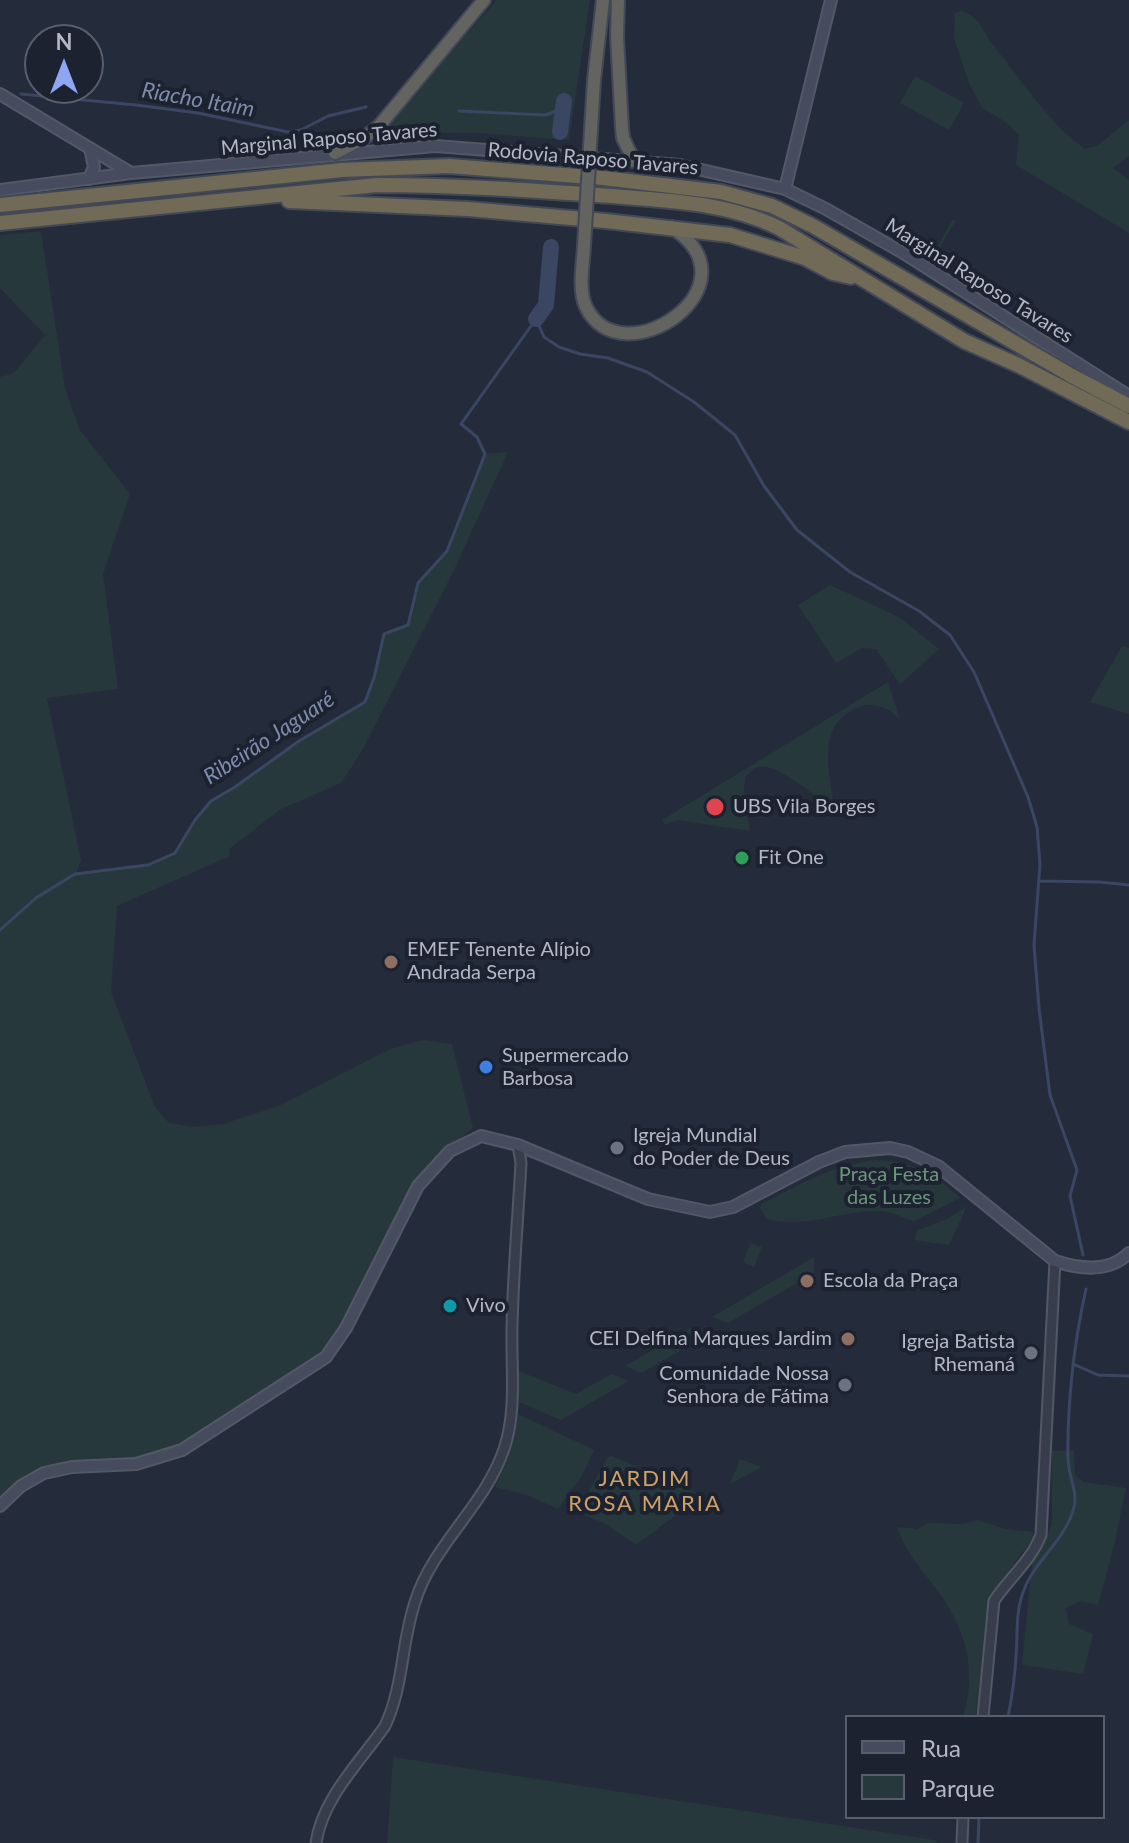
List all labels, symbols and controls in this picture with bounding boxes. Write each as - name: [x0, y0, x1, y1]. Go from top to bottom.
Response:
- north arrow: [24, 24, 104, 104]
- text: N: [56, 28, 72, 55]
- water label: Riacho Itaim: [140, 77, 256, 123]
- street label: Marginal Raposo Tavares: [220, 118, 438, 160]
- street label: Rodovia Raposo Tavares: [487, 138, 699, 180]
- street label: Marginal Raposo Tavares: [881, 213, 1077, 349]
- water label: Ribeirão Jaguaré: [199, 686, 339, 790]
- place label: UBS Vila Borges: [733, 795, 875, 819]
- marker: UBS Vila Borges: [704, 796, 726, 818]
- place label: Fit One: [758, 846, 824, 870]
- marker: Fit One: [733, 849, 751, 867]
- place label: EMEF Tenente Alípio Andrada Serpa: [407, 938, 591, 985]
- marker: EMEF Tenente Alípio Andrada Serpa: [382, 953, 400, 971]
- place label: Supermercado Barbosa: [502, 1044, 629, 1091]
- marker: Supermercado Barbosa: [477, 1058, 495, 1076]
- place label: Igreja Mundial do Poder de Deus: [633, 1124, 790, 1171]
- marker: Igreja Mundial do Poder de Deus: [608, 1139, 626, 1157]
- park label: Praça Festa das Luzes: [839, 1163, 939, 1210]
- place label: Escola da Praça: [823, 1269, 958, 1293]
- marker: Escola da Praça: [798, 1272, 816, 1290]
- place label: Vivo: [466, 1294, 506, 1318]
- marker: Vivo: [441, 1297, 459, 1315]
- place label: CEI Delfina Marques Jardim: [589, 1327, 832, 1351]
- marker: CEI Delfina Marques Jardim: [839, 1330, 857, 1348]
- place label: Igreja Batista Rhemaná: [901, 1330, 1015, 1377]
- marker: Igreja Batista Rhemaná: [1022, 1344, 1040, 1362]
- place label: Comunidade Nossa Senhora de Fátima: [659, 1362, 829, 1409]
- marker: Comunidade Nossa Senhora de Fátima: [836, 1376, 854, 1394]
- district label: JARDIM ROSA MARIA: [568, 1466, 722, 1518]
- legend: [845, 1715, 1105, 1819]
- text: Rua: [921, 1733, 961, 1762]
- text: Parque: [921, 1773, 995, 1802]

